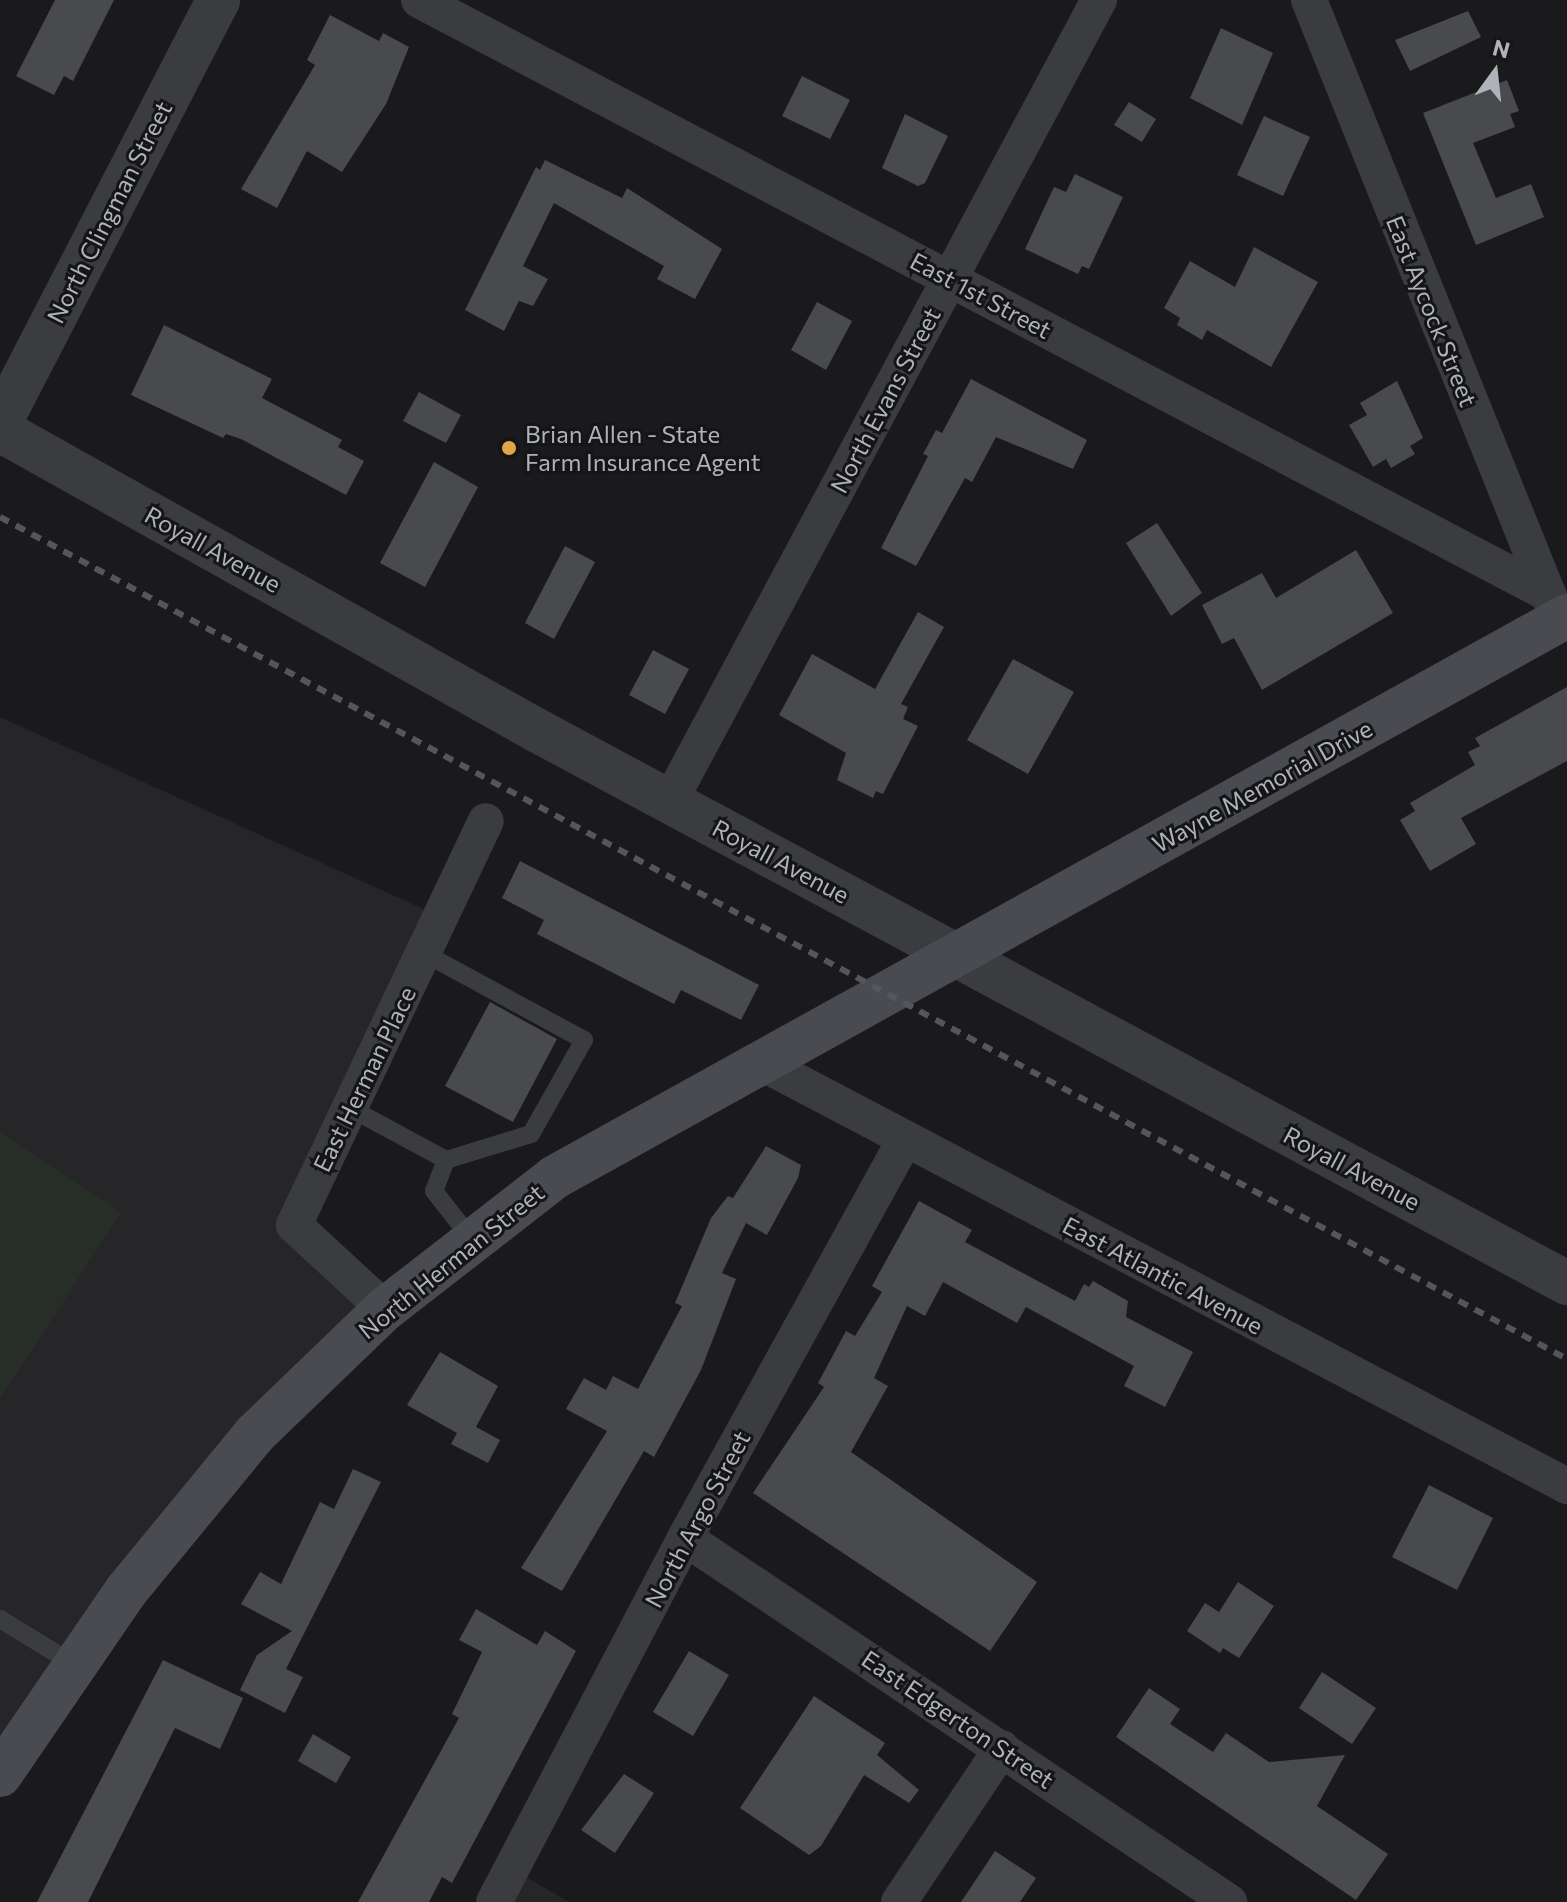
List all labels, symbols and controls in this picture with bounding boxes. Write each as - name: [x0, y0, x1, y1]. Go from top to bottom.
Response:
- north arrow: [1455, 32, 1535, 112]
- text: N: [1490, 33, 1513, 64]
- street label: North Clingman Street: [40, 96, 178, 328]
- street label: East Aycock Street: [1381, 211, 1483, 411]
- street label: East 1st Street: [906, 246, 1056, 344]
- street label: North Evans Street: [824, 302, 946, 498]
- place label: Brian Allen - State Farm Insurance Agent: [525, 420, 761, 476]
- marker: Brian Allen - State Farm Insurance Agent: [500, 439, 518, 457]
- street label: Royall Avenue: [140, 500, 286, 598]
- street label: Wayne Memorial Drive: [1147, 714, 1377, 858]
- street label: Royall Avenue: [708, 813, 854, 909]
- street label: East Herman Place: [307, 982, 421, 1176]
- street label: Royall Avenue: [1279, 1120, 1425, 1216]
- street label: North Herman Street: [353, 1177, 549, 1345]
- street label: East Atlantic Avenue: [1058, 1210, 1268, 1340]
- street label: North Argo Street: [638, 1426, 756, 1612]
- street label: East Edgerton Street: [857, 1644, 1059, 1794]

